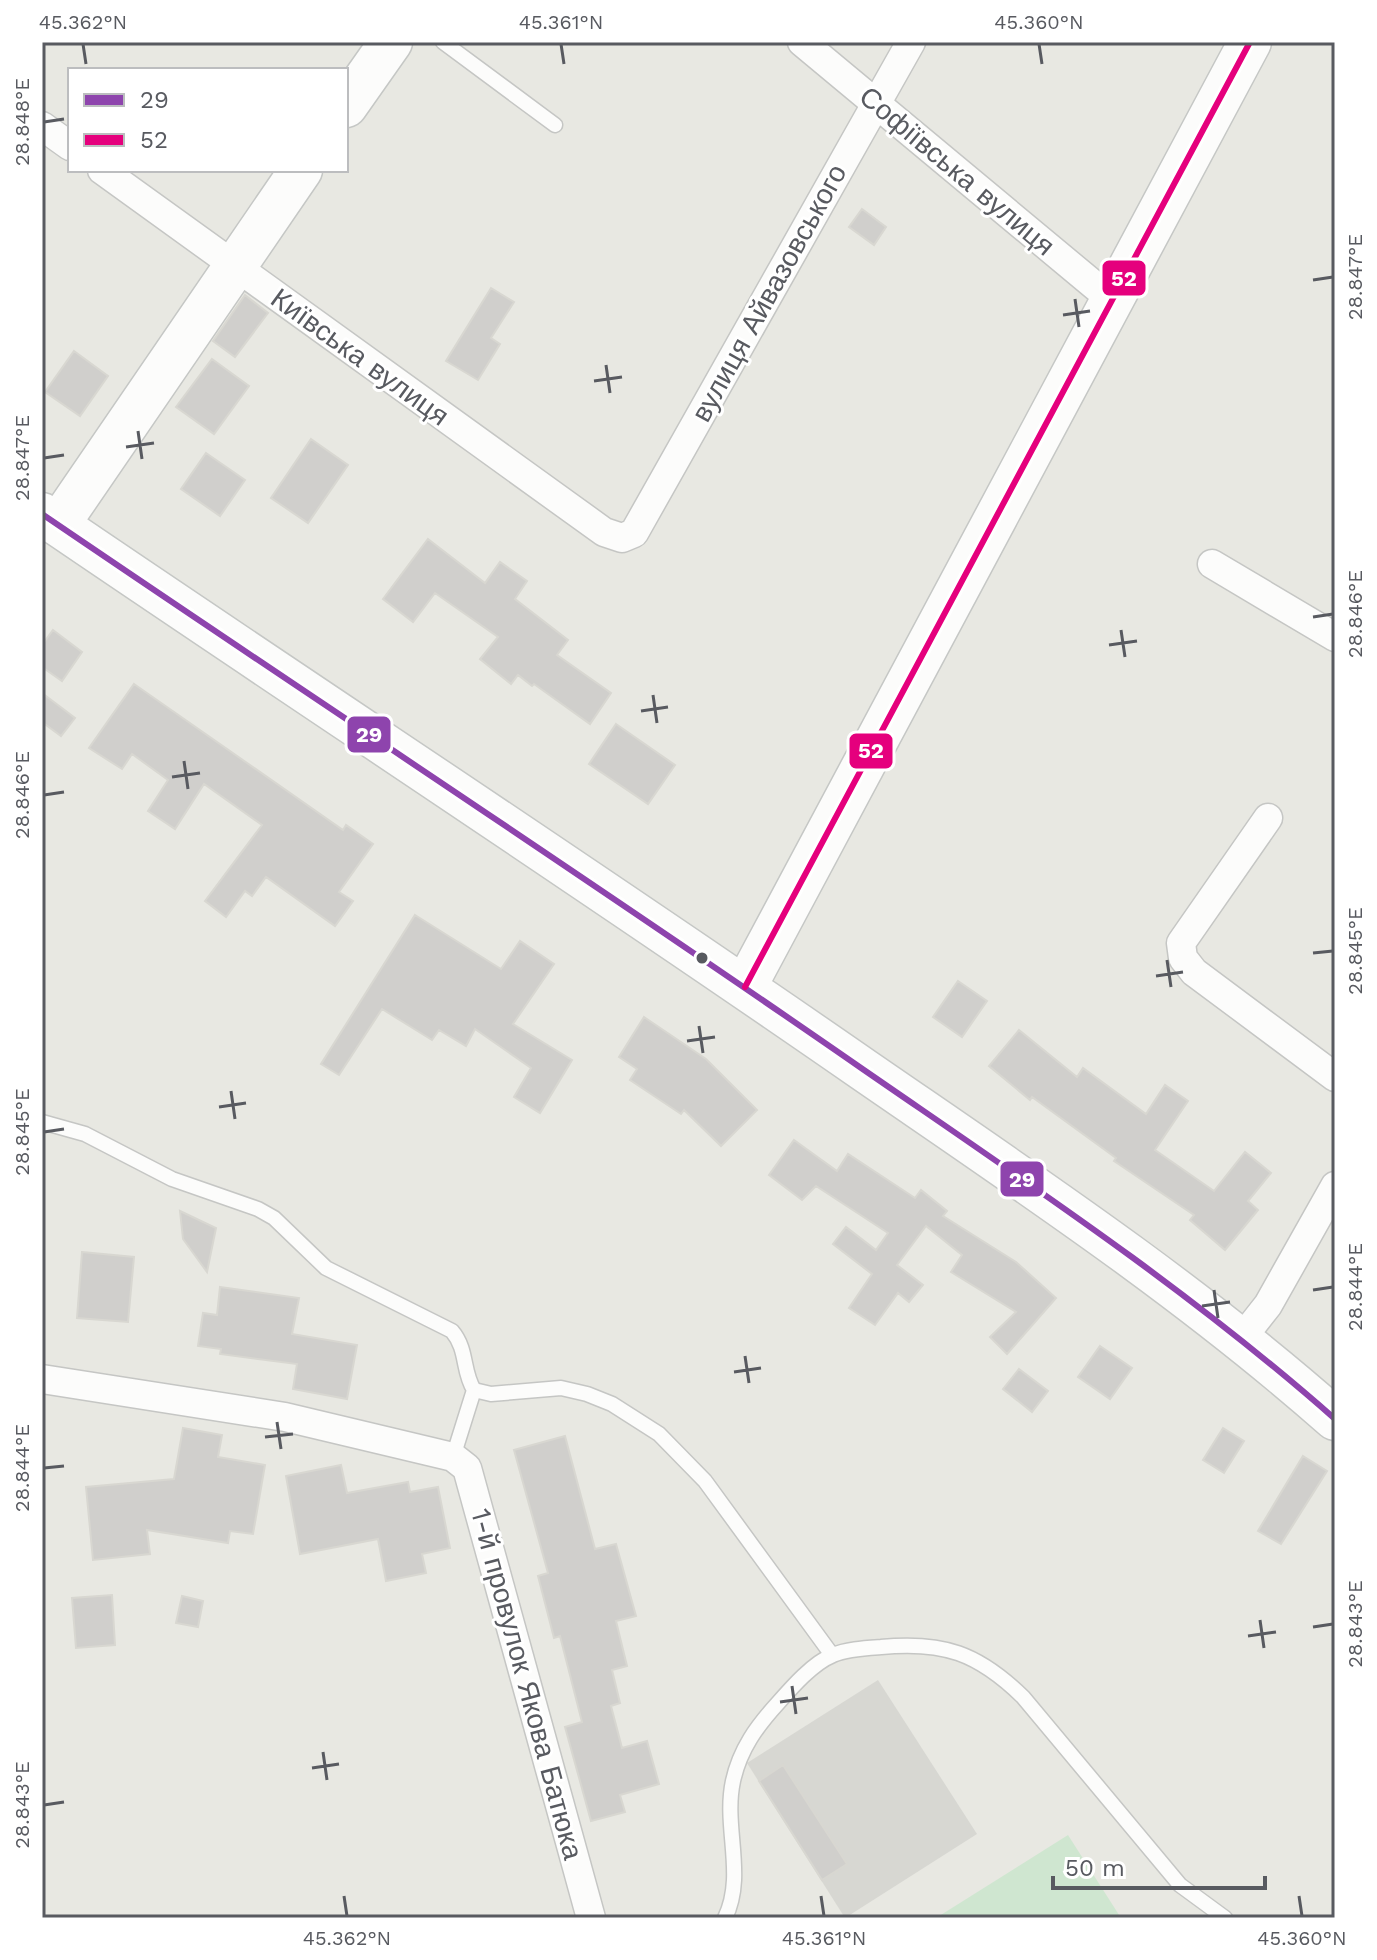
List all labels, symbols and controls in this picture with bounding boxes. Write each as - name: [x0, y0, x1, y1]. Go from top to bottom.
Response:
- text: 45.362°N: [39, 10, 127, 34]
- text: 45.361°N: [519, 10, 603, 34]
- text: 45.360°N: [994, 10, 1084, 34]
- legend: [68, 68, 348, 172]
- text: 28.848°E: [10, 78, 34, 166]
- street label: Софіївська вулиця: [853, 80, 1061, 262]
- text: 29: [140, 86, 169, 114]
- text: 52: [140, 126, 168, 154]
- street label: вулиця Айвазовського: [684, 159, 854, 427]
- text: 28.847°E: [1343, 234, 1367, 320]
- line badge: 52: [1101, 259, 1147, 297]
- text: 52: [1111, 266, 1137, 291]
- street label: Київська вулиця: [265, 281, 455, 433]
- text: 28.847°E: [10, 415, 34, 501]
- text: 28.846°E: [1343, 570, 1367, 658]
- line badge: 29: [346, 715, 392, 754]
- text: 29: [356, 722, 382, 747]
- line badge: 52: [848, 732, 894, 770]
- text: 52: [858, 738, 884, 763]
- text: 28.846°E: [10, 751, 34, 839]
- text: 28.845°E: [1343, 907, 1367, 995]
- unlabelled marker: [694, 950, 710, 966]
- text: 28.845°E: [10, 1088, 34, 1176]
- line badge: 29: [999, 1160, 1045, 1198]
- text: 29: [1009, 1167, 1035, 1192]
- text: 28.844°E: [1343, 1243, 1367, 1331]
- text: 28.844°E: [10, 1424, 34, 1512]
- street label: 1-й провулок Якова Батюка: [464, 1505, 590, 1864]
- text: 28.843°E: [1343, 1580, 1367, 1668]
- text: 28.843°E: [10, 1761, 34, 1849]
- scale bar: [1053, 1840, 1265, 1890]
- text: 50 m: [1065, 1854, 1125, 1882]
- text: 45.362°N: [303, 1926, 391, 1950]
- text: 45.361°N: [782, 1926, 866, 1950]
- text: 45.360°N: [1257, 1926, 1347, 1950]

